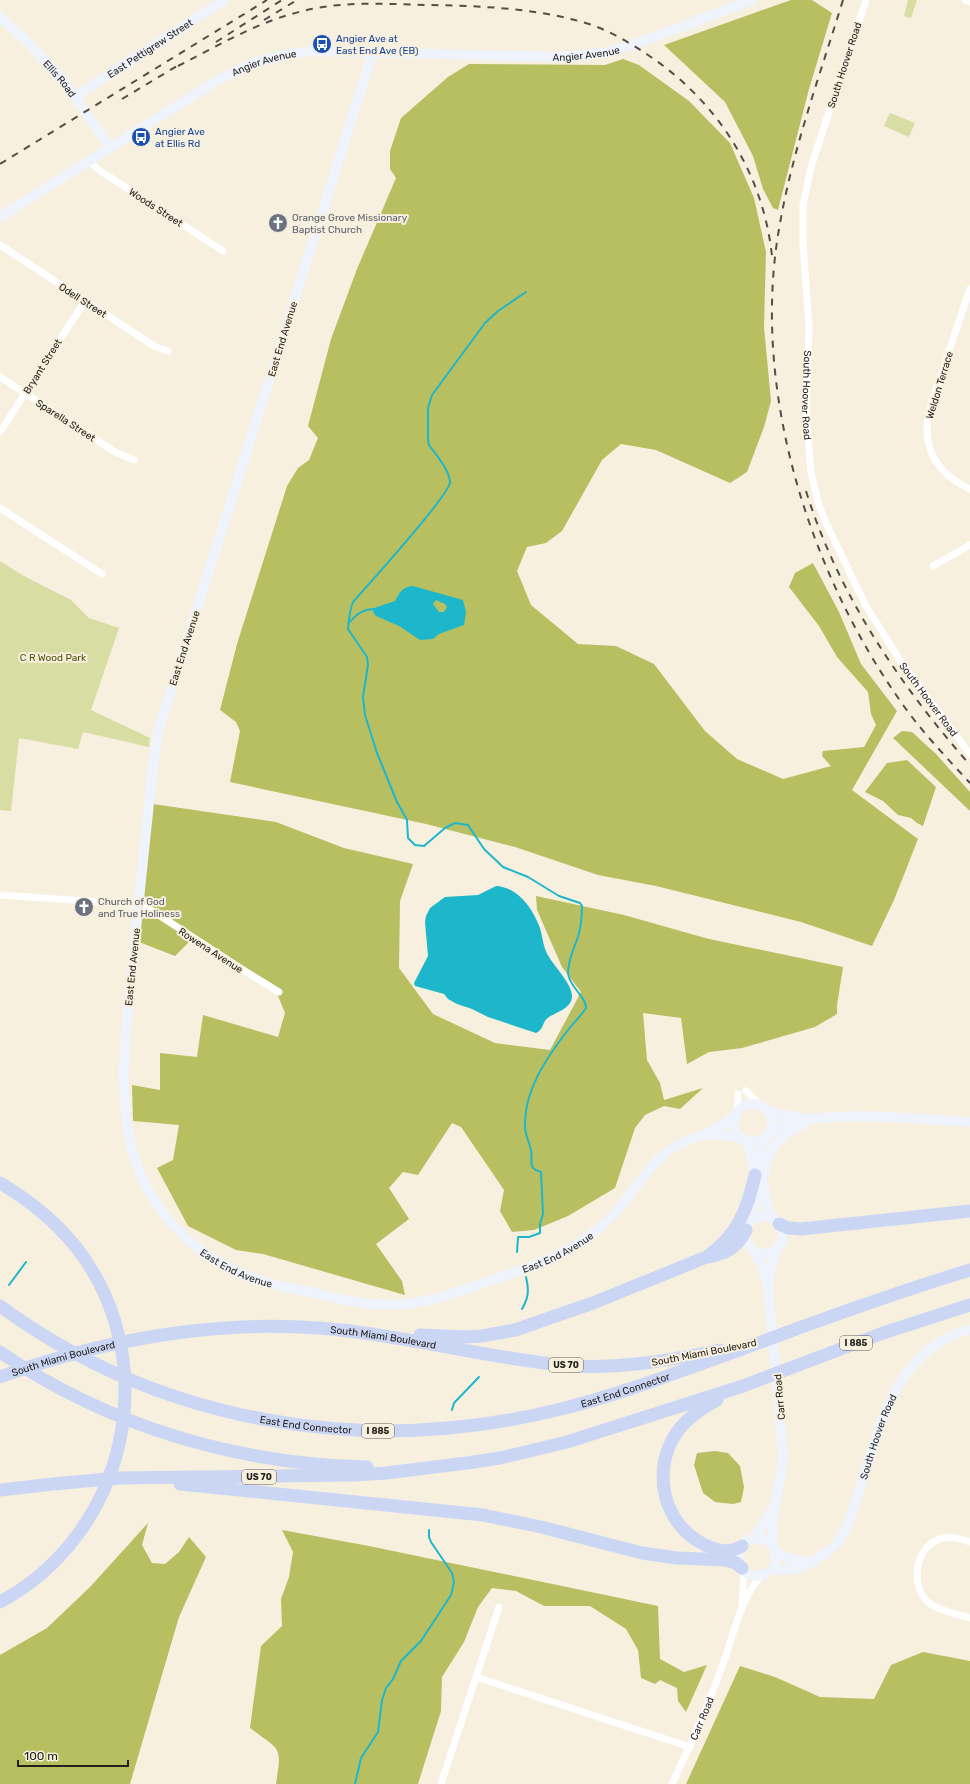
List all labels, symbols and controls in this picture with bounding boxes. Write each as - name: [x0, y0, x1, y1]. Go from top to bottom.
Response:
- street label: East Pettigrew Street: [105, 17, 196, 81]
- street label: South Hoover Road: [825, 21, 865, 110]
- bus stop icon: Angier Ave at East End Ave (EB): [311, 33, 333, 55]
- place label: Angier Ave at East End Ave (EB): [336, 33, 418, 57]
- street label: Angier Avenue: [552, 44, 622, 64]
- street label: Angier Avenue: [230, 48, 298, 79]
- street label: Ellis Road: [40, 58, 78, 100]
- bus stop icon: Angier Ave at Ellis Rd: [130, 126, 152, 148]
- place label: Angier Ave at Ellis Rd: [155, 126, 205, 150]
- street label: Woods Street: [126, 186, 185, 230]
- church icon: Orange Grove Missionary Baptist Church: [267, 212, 289, 234]
- place label: Orange Grove Missionary Baptist Church: [292, 212, 408, 236]
- street label: Odell Street: [56, 281, 109, 321]
- street label: East End Avenue: [266, 300, 300, 378]
- street label: Bryant Street: [21, 337, 65, 396]
- street label: South Hoover Road: [799, 350, 813, 440]
- street label: Weldon Terrace: [924, 350, 956, 421]
- street label: Sparella Street: [33, 397, 98, 445]
- street label: East End Avenue: [167, 609, 203, 687]
- park label: C R Wood Park: [20, 652, 87, 664]
- street label: South Hoover Road: [896, 660, 960, 739]
- church icon: Church of God and True Holiness: [73, 896, 95, 918]
- place label: Church of God and True Holiness: [98, 896, 180, 920]
- street label: Rowena Avenue: [176, 926, 245, 976]
- street label: East End Avenue: [123, 927, 143, 1007]
- street label: East End Avenue: [521, 1230, 596, 1276]
- street label: East End Avenue: [198, 1247, 274, 1291]
- street label: South Miami Boulevard: [330, 1324, 437, 1352]
- road number: I 885: [840, 1336, 872, 1350]
- street label: South Miami Boulevard: [651, 1337, 758, 1369]
- street label: South Miami Boulevard: [10, 1339, 116, 1379]
- road number: US 70: [549, 1358, 583, 1372]
- street label: East End Connector: [580, 1371, 672, 1411]
- street label: Carr Road: [772, 1374, 788, 1420]
- street label: South Hoover Road: [858, 1392, 900, 1481]
- street label: East End Connector: [259, 1414, 352, 1437]
- road number: I 885: [362, 1424, 394, 1438]
- road number: US 70: [242, 1470, 276, 1484]
- street label: Carr Road: [688, 1695, 717, 1742]
- scale bar: [18, 1742, 128, 1768]
- text: 100 m: [24, 1749, 58, 1763]

